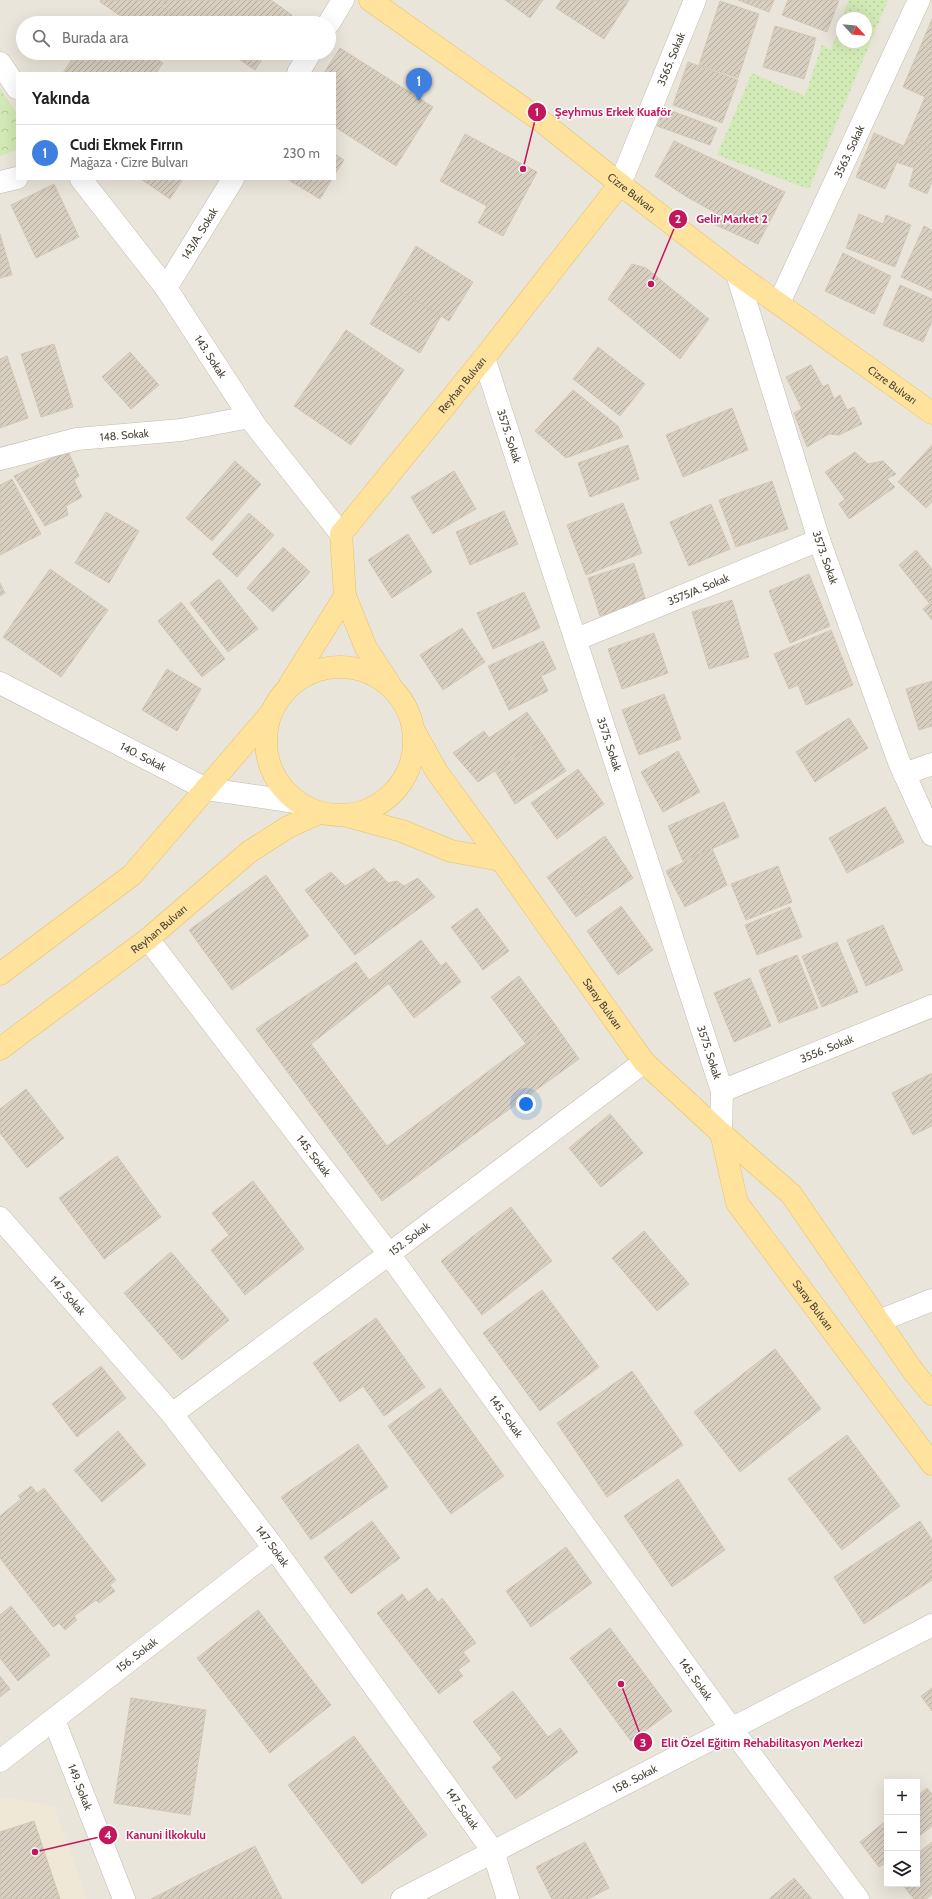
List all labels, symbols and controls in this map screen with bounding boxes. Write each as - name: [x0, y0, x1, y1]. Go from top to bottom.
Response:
- north arrow: [836, 12, 872, 48]
- search box: [16, 16, 336, 60]
- icon: search: [30, 27, 52, 49]
- text: Burada ara: [62, 29, 129, 47]
- street label: 3565. Sokak: [654, 30, 688, 88]
- pin: 1: [406, 68, 432, 101]
- text: Yakında: [32, 88, 90, 108]
- callout: Şeyhmus Erkek Kuaför: [527, 100, 679, 124]
- text: 1: [535, 104, 539, 119]
- text: Şeyhmus Erkek Kuaför: [555, 104, 671, 119]
- street label: 3563. Sokak: [831, 123, 867, 180]
- text: Cudi Ekmek Fırrın: [70, 136, 183, 154]
- text: 1: [43, 145, 47, 161]
- text: 230 m: [283, 145, 320, 161]
- text: Mağaza · Cizre Bulvarı: [70, 154, 188, 170]
- street label: Cizre Bulvarı: [605, 170, 658, 216]
- street label: 143/A. Sokak: [178, 205, 221, 262]
- callout: Gelir Market 2: [668, 207, 776, 231]
- text: 2: [675, 211, 681, 226]
- text: Gelir Market 2: [696, 211, 768, 226]
- street label: 143. Sokak: [192, 333, 230, 381]
- street label: Reyhan Bulvarı: [435, 354, 489, 416]
- street label: Cizre Bulvarı: [865, 363, 920, 407]
- street label: 3575. Sokak: [494, 407, 525, 465]
- street label: 148. Sokak: [99, 426, 149, 444]
- street label: 3573. Sokak: [810, 529, 841, 586]
- street label: 3575/A. Sokak: [665, 570, 731, 608]
- street label: 3575. Sokak: [594, 715, 625, 773]
- street label: 140. Sokak: [118, 739, 169, 774]
- street label: Reyhan Bulvarı: [128, 902, 190, 956]
- street label: Saray Bulvarı: [580, 975, 626, 1032]
- street label: 3575. Sokak: [694, 1024, 725, 1081]
- street label: 3556. Sokak: [798, 1031, 856, 1066]
- your location: [516, 1094, 536, 1114]
- street label: 145. Sokak: [294, 1132, 334, 1179]
- street label: 152. Sokak: [386, 1219, 433, 1259]
- street label: 147. Sokak: [47, 1273, 89, 1318]
- street label: Saray Bulvarı: [790, 1277, 837, 1333]
- street label: 145. Sokak: [486, 1393, 526, 1440]
- street label: 147. Sokak: [253, 1523, 292, 1570]
- street label: 156. Sokak: [113, 1634, 160, 1675]
- street label: 145. Sokak: [676, 1656, 716, 1703]
- callout: Elit Özel Eğitim Rehabilitasyon Merkezi: [633, 1730, 871, 1754]
- text: 3: [640, 1735, 646, 1750]
- text: Elit Özel Eğitim Rehabilitasyon Merkezi: [661, 1735, 863, 1750]
- street label: 158. Sokak: [610, 1761, 660, 1796]
- street label: 149. Sokak: [65, 1762, 96, 1812]
- map controls: [884, 1779, 920, 1887]
- button: +: [884, 1779, 920, 1815]
- street label: 147. Sokak: [443, 1786, 482, 1832]
- button: −: [884, 1815, 920, 1851]
- callout: Kanuni İlkokulu: [98, 1823, 214, 1847]
- text: 4: [104, 1827, 112, 1842]
- text: Kanuni İlkokulu: [126, 1827, 206, 1842]
- button: layers: [884, 1851, 920, 1887]

